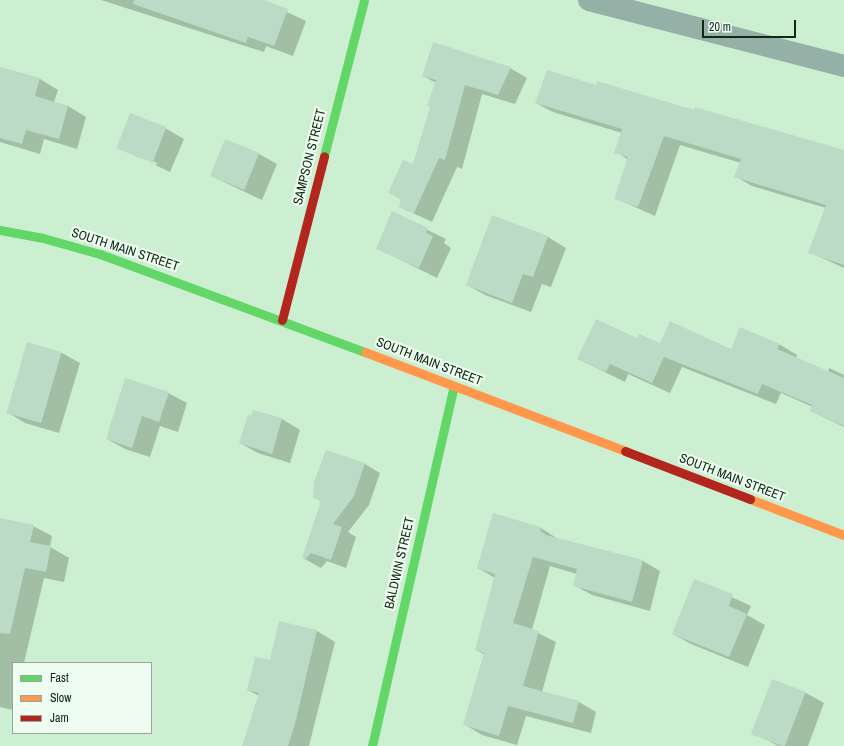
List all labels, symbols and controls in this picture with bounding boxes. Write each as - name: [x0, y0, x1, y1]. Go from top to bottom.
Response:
- scale bar: [704, 12, 798, 38]
- text: 20 m: [709, 19, 731, 35]
- street label: SAMPSON STREET: [291, 107, 329, 207]
- street label: SOUTH MAIN STREET: [69, 225, 181, 275]
- street label: SOUTH MAIN STREET: [374, 335, 484, 389]
- street label: SOUTH MAIN STREET: [677, 451, 787, 505]
- street label: BALDWIN STREET: [382, 516, 418, 610]
- legend: [12, 662, 152, 734]
- text: Fast: [50, 670, 69, 686]
- text: Slow: [50, 690, 71, 706]
- text: Jam: [50, 710, 69, 726]

